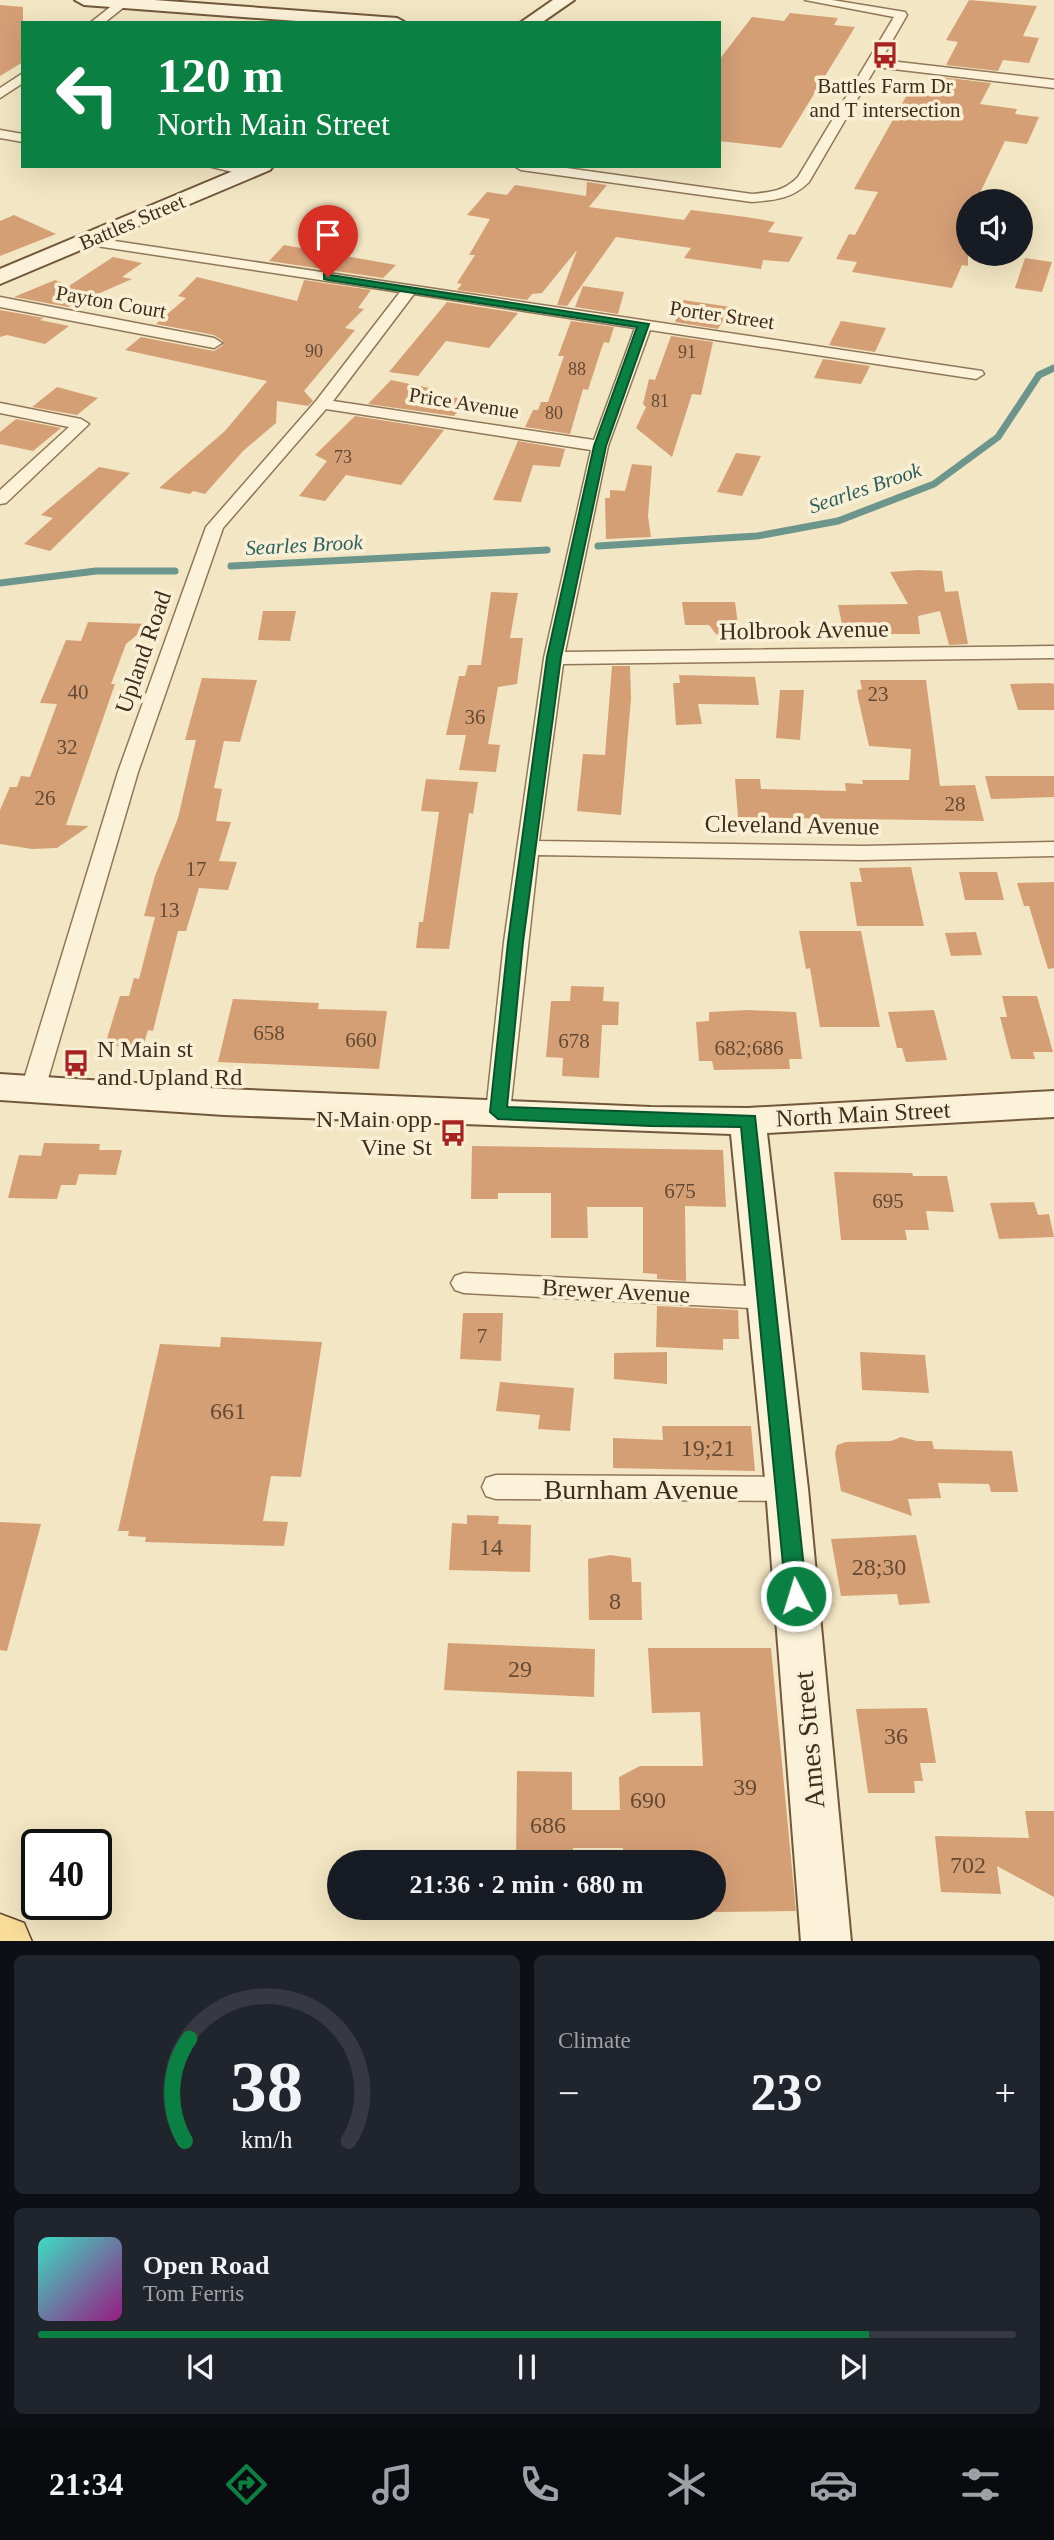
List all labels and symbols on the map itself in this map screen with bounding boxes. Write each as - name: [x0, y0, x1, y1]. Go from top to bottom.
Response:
- bus stop icon: Battles Farm Dr and T intersection: [870, 40, 900, 70]
- place label: Battles Farm Dr and T intersection: [810, 74, 961, 122]
- street label: Battles Street: [76, 189, 189, 255]
- pin: [298, 205, 358, 277]
- street label: Payton Court: [54, 281, 168, 324]
- street label: Porter Street: [668, 296, 776, 334]
- house number: 90: [305, 341, 323, 361]
- house number: 91: [678, 342, 696, 362]
- house number: 88: [568, 359, 586, 379]
- street label: Price Avenue: [407, 382, 521, 424]
- house number: 81: [651, 391, 669, 411]
- house number: 80: [545, 403, 563, 423]
- house number: 73: [334, 447, 352, 467]
- water label: Searles Brook: [805, 457, 925, 518]
- water label: Searles Brook: [245, 530, 364, 560]
- street label: Upland Road: [110, 588, 176, 716]
- street label: Holbrook Avenue: [719, 616, 889, 644]
- house number: 40: [68, 680, 89, 704]
- house number: 23: [868, 682, 889, 706]
- house number: 36: [465, 705, 486, 729]
- house number: 32: [57, 735, 78, 759]
- house number: 26: [35, 786, 56, 810]
- house number: 28: [945, 792, 966, 816]
- street label: Cleveland Avenue: [704, 810, 880, 840]
- house number: 17: [186, 857, 207, 881]
- house number: 13: [159, 898, 180, 922]
- house number: 658: [253, 1021, 285, 1045]
- house number: 660: [345, 1028, 377, 1052]
- house number: 678: [558, 1029, 590, 1053]
- place label: N Main st and Upland Rd: [97, 1036, 242, 1090]
- house number: 682;686: [715, 1036, 783, 1060]
- bus stop icon: N Main st and Upland Rd: [61, 1048, 91, 1078]
- street label: North Main Street: [775, 1096, 951, 1132]
- place label: N Main opp Vine St: [316, 1106, 432, 1160]
- bus stop icon: N Main opp Vine St: [438, 1118, 468, 1148]
- house number: 675: [664, 1179, 696, 1203]
- house number: 695: [872, 1189, 904, 1213]
- street label: Brewer Avenue: [541, 1274, 691, 1308]
- house number: 7: [477, 1324, 487, 1348]
- house number: 661: [210, 1398, 246, 1424]
- house number: 19;21: [681, 1435, 735, 1461]
- street label: Burnham Avenue: [544, 1474, 738, 1505]
- house number: 14: [479, 1534, 503, 1560]
- house number: 28;30: [852, 1554, 906, 1580]
- position arrow: [759, 1559, 833, 1633]
- house number: 8: [609, 1588, 621, 1614]
- house number: 29: [508, 1656, 532, 1682]
- street label: Ames Street: [788, 1670, 830, 1810]
- house number: 36: [884, 1723, 908, 1749]
- house number: 39: [733, 1774, 757, 1800]
- house number: 690: [630, 1787, 666, 1813]
- house number: 686: [530, 1812, 566, 1838]
- speed limit sign: 40: [21, 1829, 112, 1920]
- house number: 702: [950, 1852, 986, 1878]

